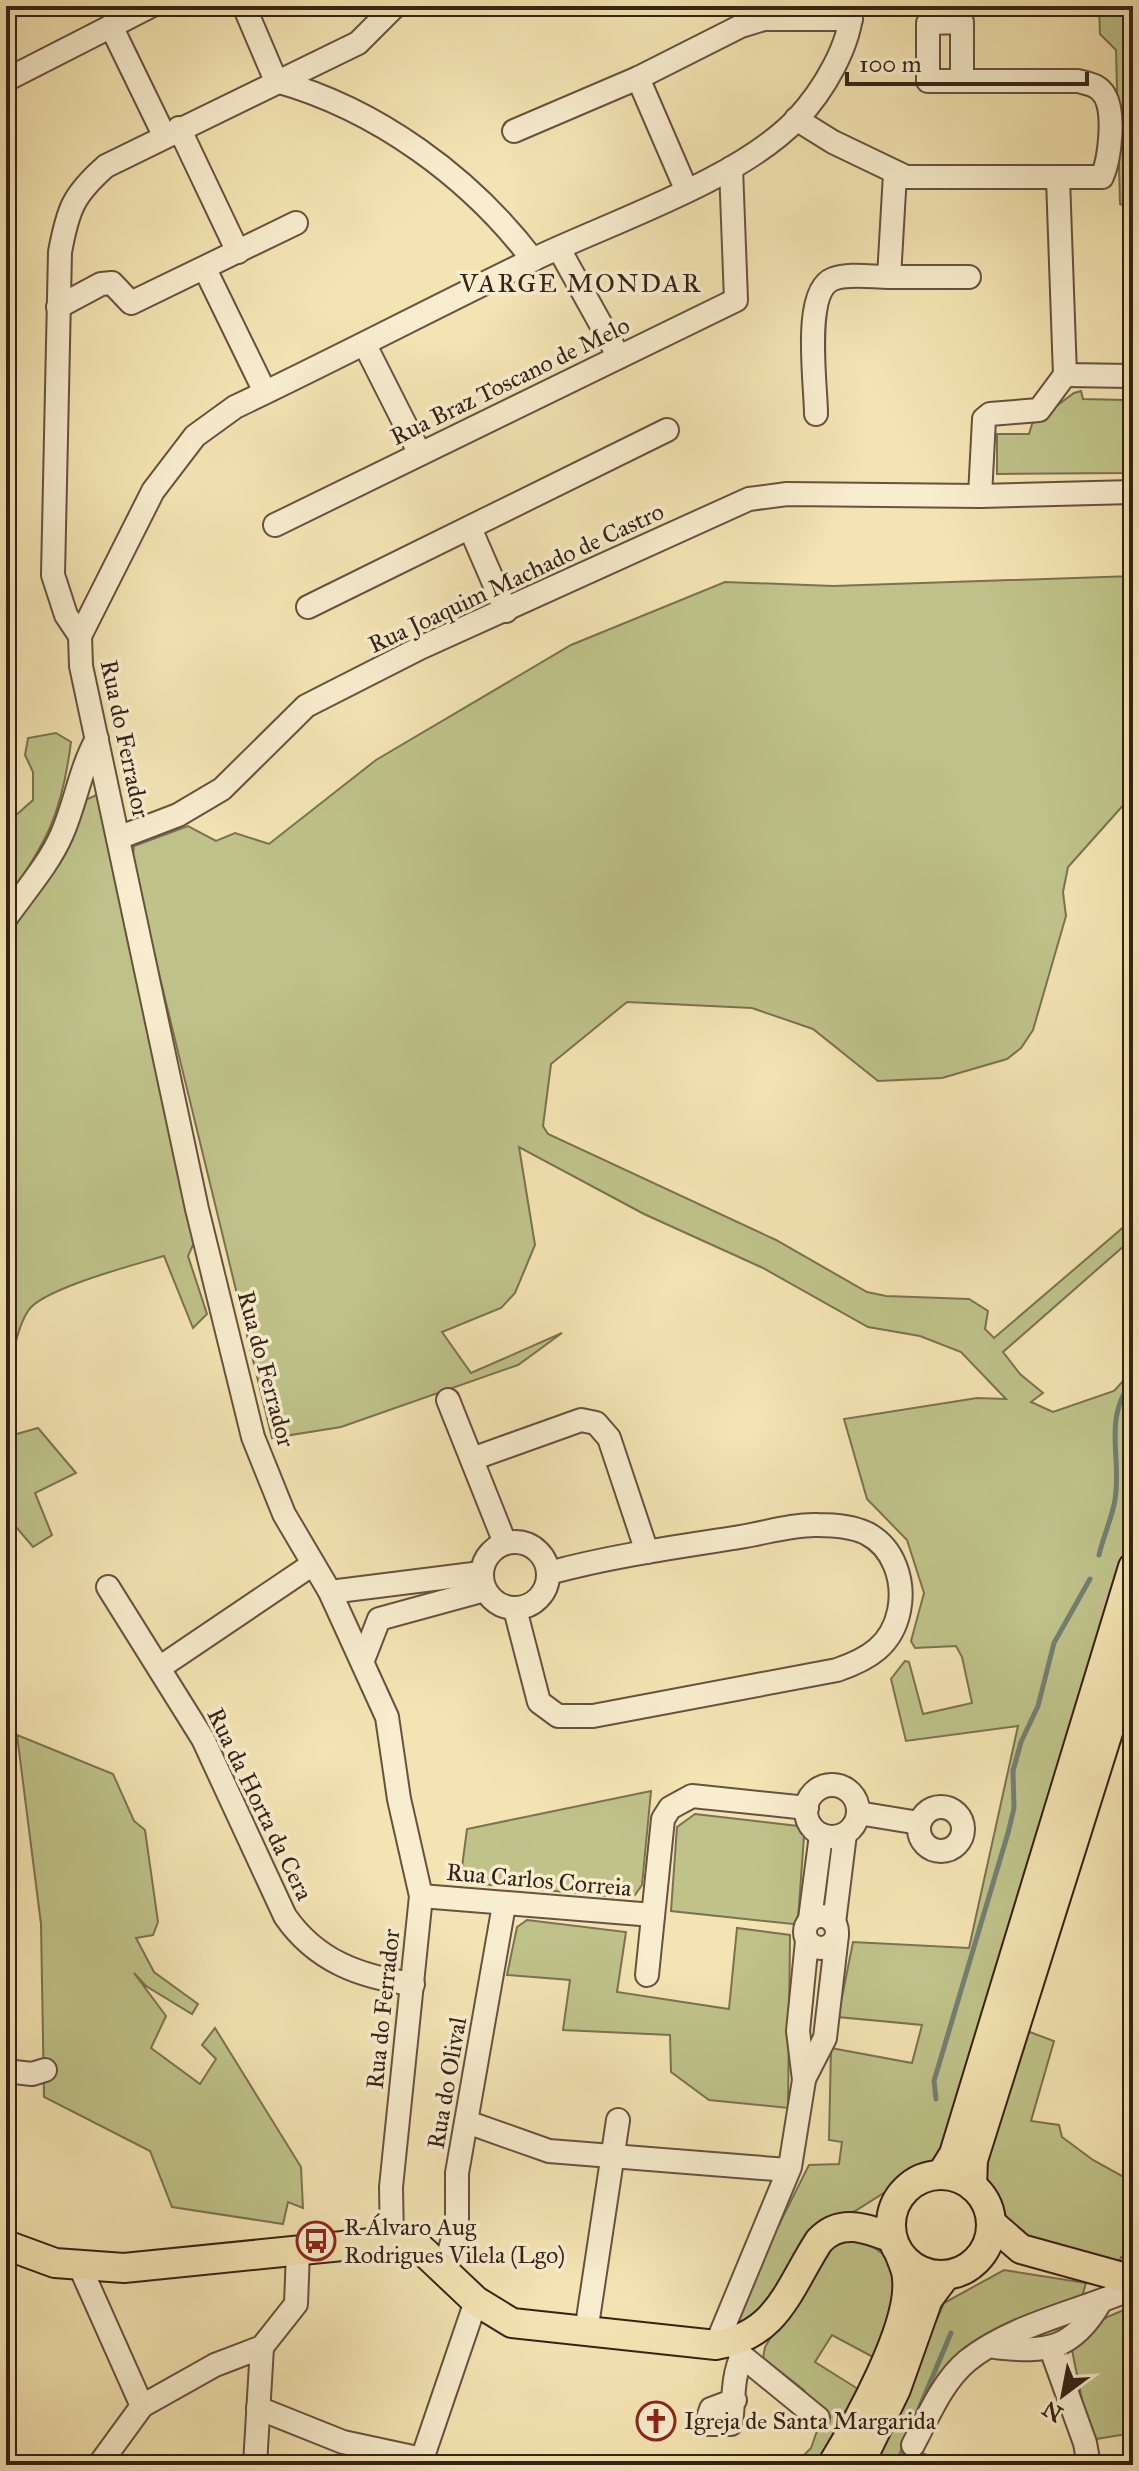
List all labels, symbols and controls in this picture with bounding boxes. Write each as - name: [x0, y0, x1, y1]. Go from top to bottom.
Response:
- scale bar: [847, 36, 1087, 86]
- text: 100 m: [859, 49, 922, 79]
- district label: VARGE MONDAR: [459, 267, 702, 299]
- street label: Rua Braz Toscano de Melo: [385, 310, 635, 452]
- street label: Rua Joaquim Machado de Castro: [363, 496, 669, 660]
- street label: Rua do Ferrador: [94, 657, 156, 821]
- street label: Rua do Ferrador: [231, 1287, 301, 1451]
- street label: Rua da Horta da Cera: [200, 1703, 320, 1906]
- street label: Rua Carlos Correia: [445, 1857, 634, 1903]
- street label: Rua do Ferrador: [360, 1927, 406, 2091]
- street label: Rua do Olival: [421, 2014, 473, 2151]
- place label: R Álvaro Aug Rodrigues Vilela (Lgo): [344, 2212, 565, 2270]
- bus stop icon: R Álvaro Aug Rodrigues Vilela (Lgo): [295, 2220, 337, 2262]
- north arrow: [1023, 2355, 1103, 2435]
- text: N: [1037, 2395, 1068, 2428]
- church icon: Igreja de Santa Margarida: [635, 2400, 677, 2442]
- place label: Igreja de Santa Margarida: [684, 2406, 937, 2436]

